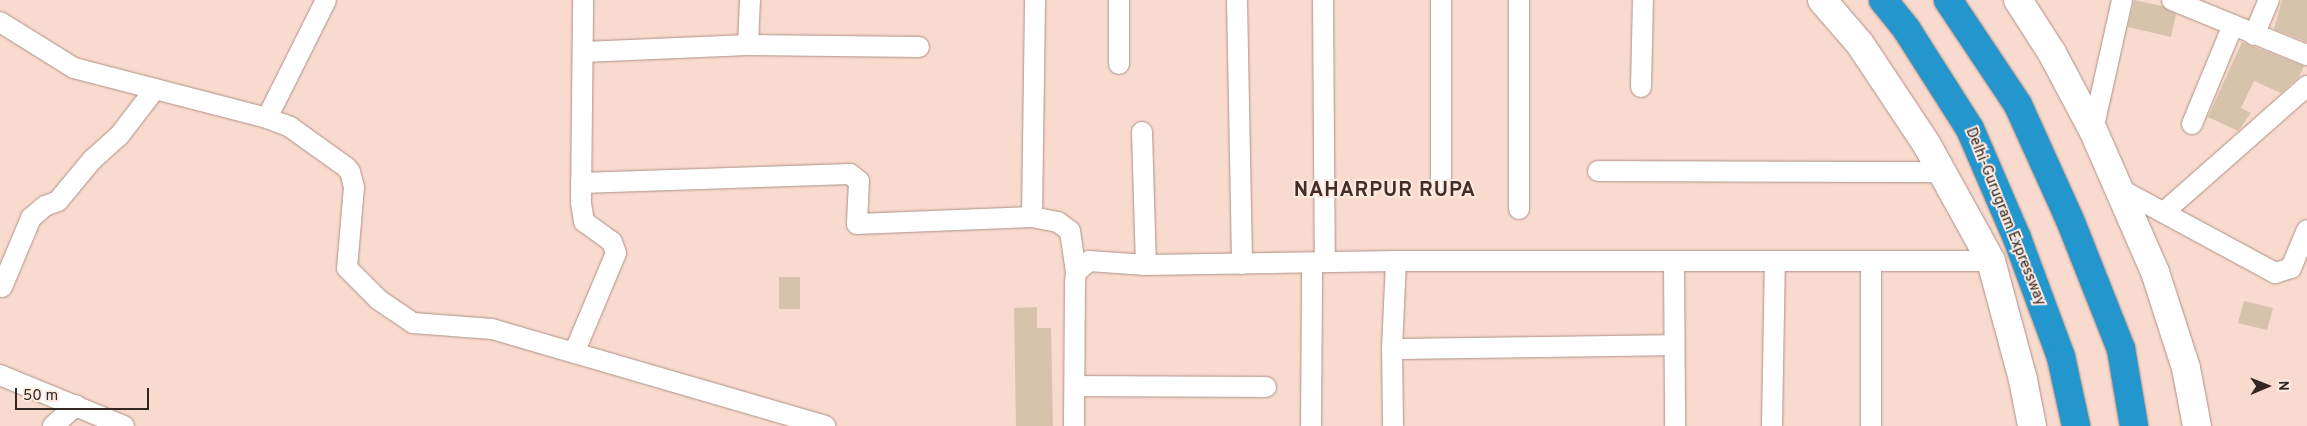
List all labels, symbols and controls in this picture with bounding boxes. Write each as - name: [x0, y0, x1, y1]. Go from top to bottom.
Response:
- street label: Delhi-Gurugram Expressway: [1961, 125, 2049, 309]
- district label: NAHARPUR RUPA: [1292, 179, 1478, 203]
- north arrow: [2242, 361, 2292, 411]
- scale bar: [18, 378, 151, 410]
- text: N: [2274, 381, 2291, 391]
- text: 50 m: [23, 387, 58, 406]

